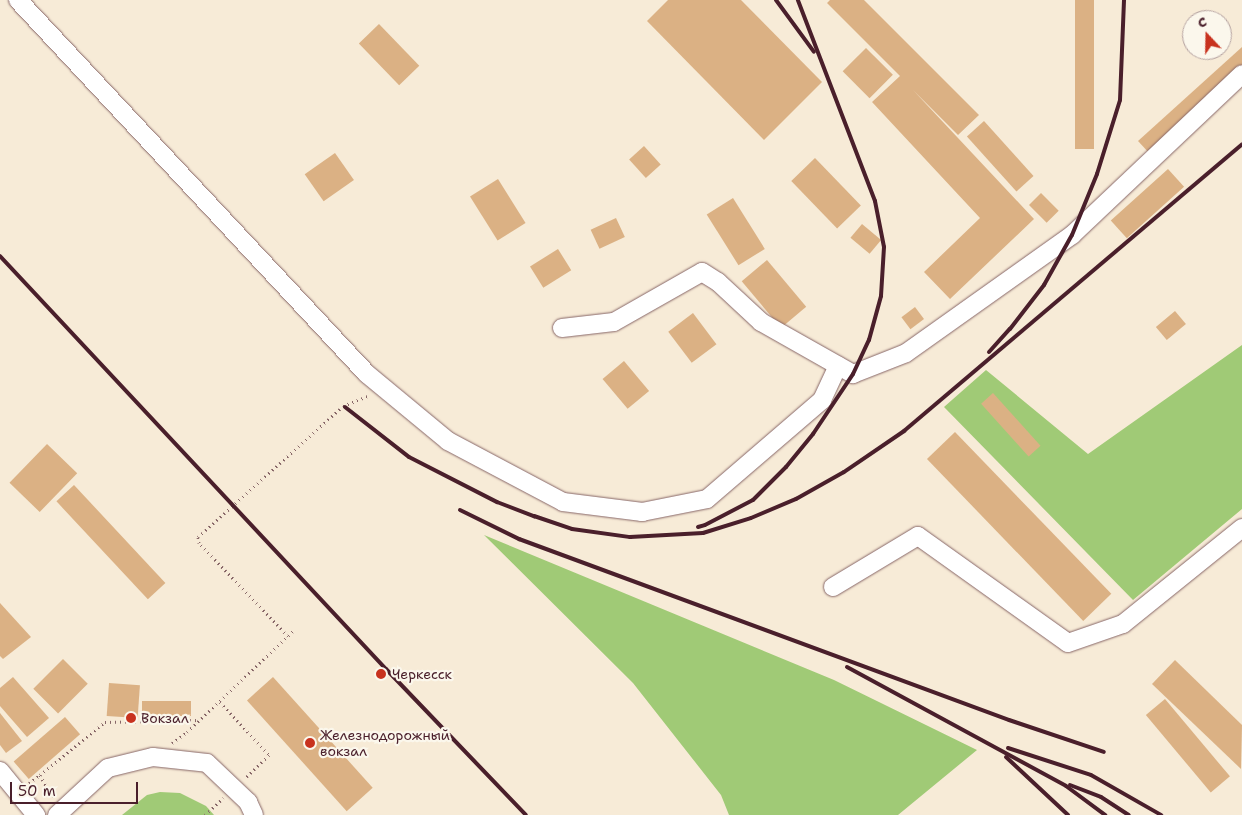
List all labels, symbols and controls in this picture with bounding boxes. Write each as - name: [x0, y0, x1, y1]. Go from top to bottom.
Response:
- north arrow: [1182, 10, 1232, 60]
- text: С: [1195, 12, 1209, 32]
- place label: Черкесск: [392, 666, 452, 682]
- marker: Черкесск: [374, 667, 388, 681]
- place label: Вокзал: [141, 710, 189, 726]
- marker: Вокзал: [125, 712, 137, 724]
- place label: Железнодорожный вокзал: [320, 727, 450, 760]
- marker: Железнодорожный вокзал: [304, 737, 316, 749]
- scale bar: [12, 772, 140, 804]
- text: 50 m: [18, 781, 56, 801]

